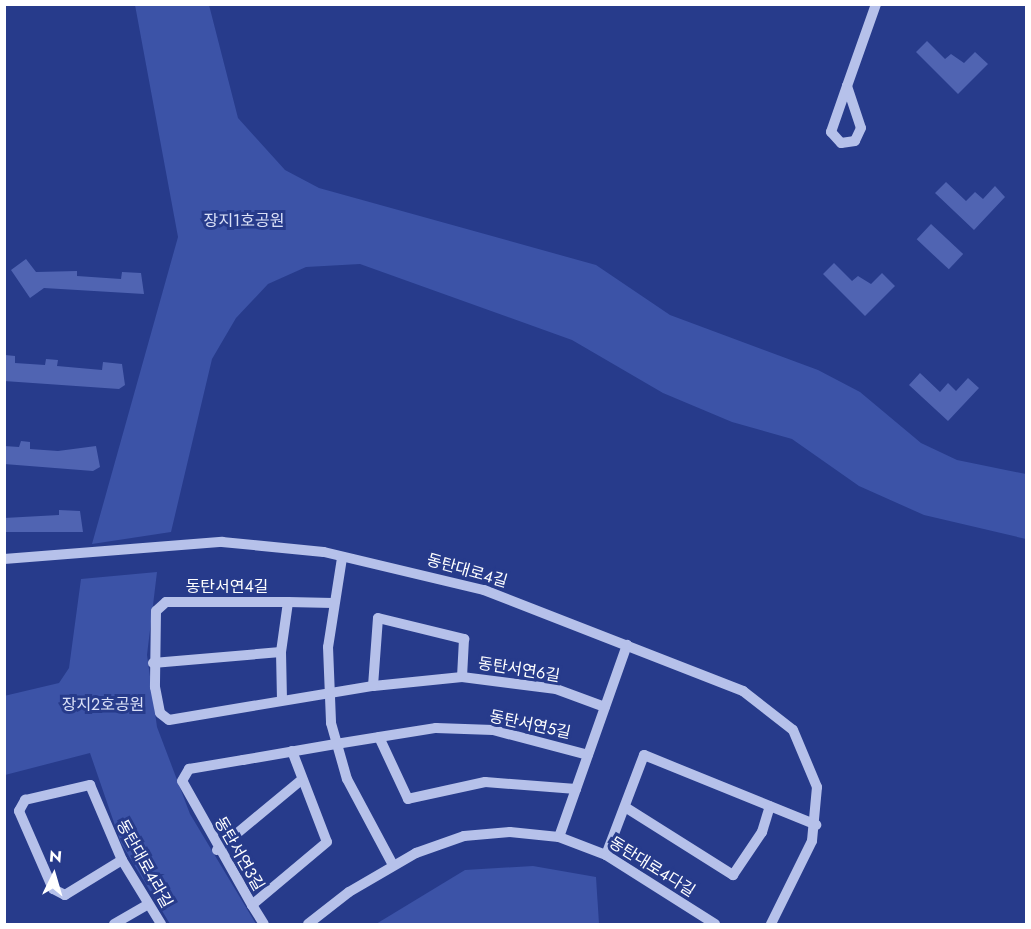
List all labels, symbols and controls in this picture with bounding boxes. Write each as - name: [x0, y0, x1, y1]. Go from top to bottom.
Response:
- park label: 장지1호공원: [204, 211, 284, 231]
- street label: 동탄대로4길: [424, 550, 510, 592]
- street label: 동탄서연4길: [186, 577, 268, 597]
- street label: 동탄서연6길: [477, 654, 561, 686]
- park label: 장지2호공원: [62, 695, 144, 715]
- street label: 동탄서연5길: [488, 707, 572, 743]
- street label: 동탄서연3길: [210, 814, 268, 894]
- street label: 동탄대로4라길: [112, 817, 176, 911]
- street label: 동탄대로4다길: [606, 833, 698, 901]
- north arrow: [24, 845, 84, 905]
- text: N: [48, 845, 63, 869]

